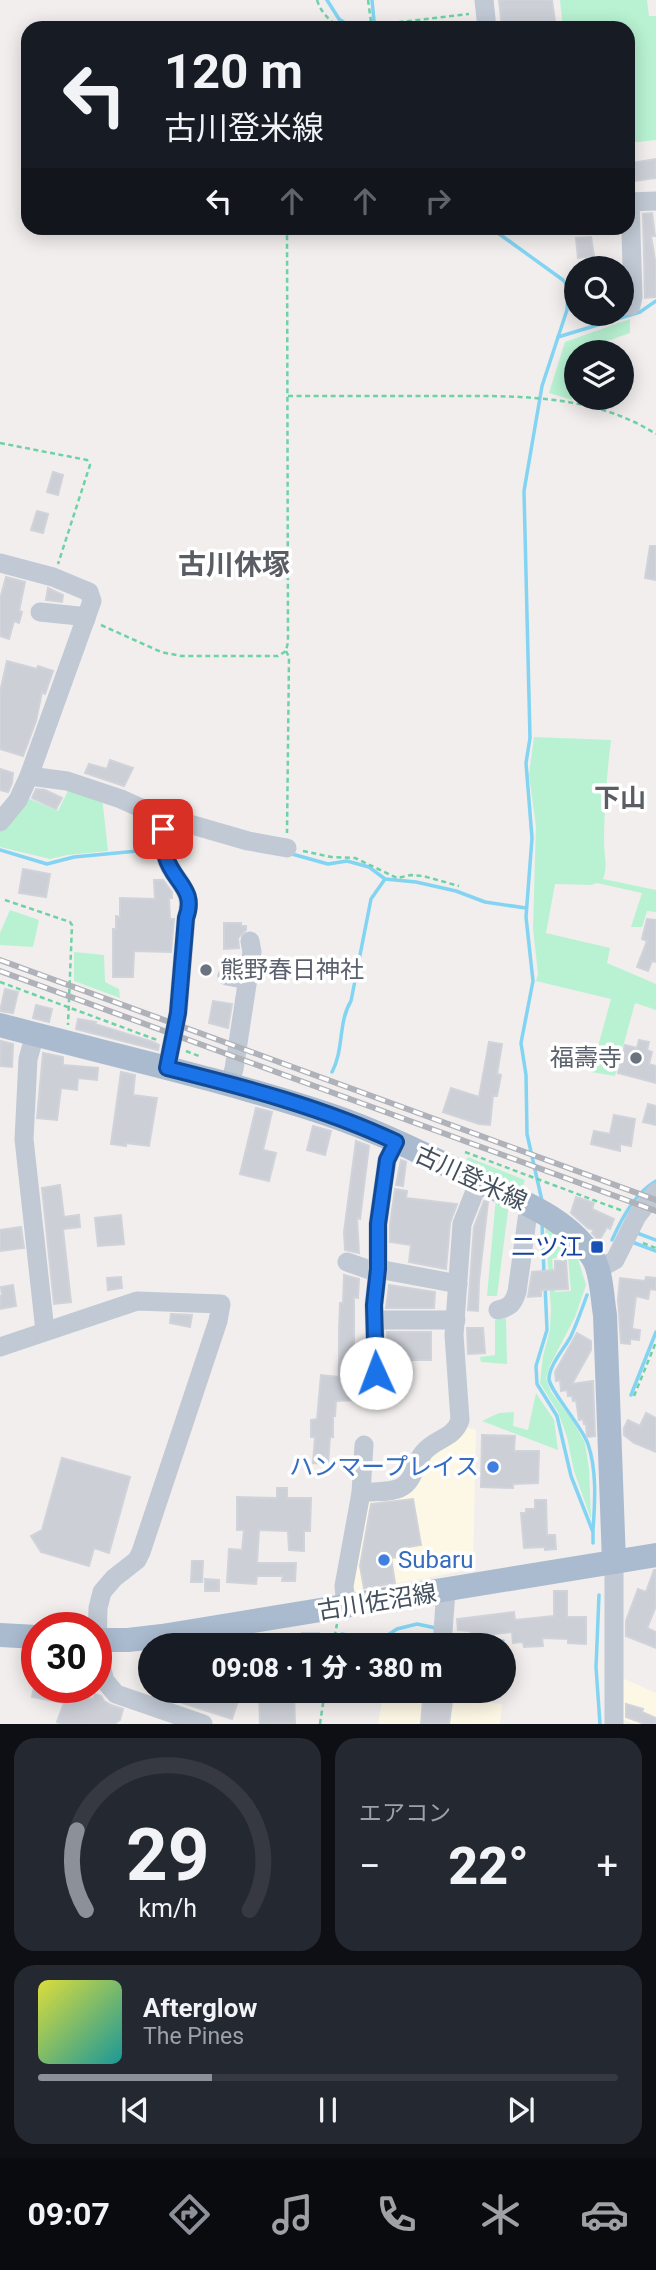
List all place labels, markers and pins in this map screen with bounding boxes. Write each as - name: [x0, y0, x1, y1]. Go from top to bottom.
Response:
- pin: [133, 799, 193, 859]
- place label: 熊野春日神社: [220, 956, 364, 984]
- marker: 熊野春日神社: [198, 962, 214, 978]
- place label: 福壽寺: [550, 1044, 622, 1072]
- marker: 福壽寺: [628, 1050, 644, 1066]
- place label: 二ツ江: [511, 1233, 583, 1261]
- marker: 二ツ江: [589, 1239, 605, 1255]
- place label: ハンマープレイス: [289, 1453, 479, 1481]
- marker: ハンマープレイス: [485, 1459, 501, 1475]
- place label: Subaru: [398, 1546, 473, 1574]
- marker: Subaru: [376, 1552, 392, 1568]

